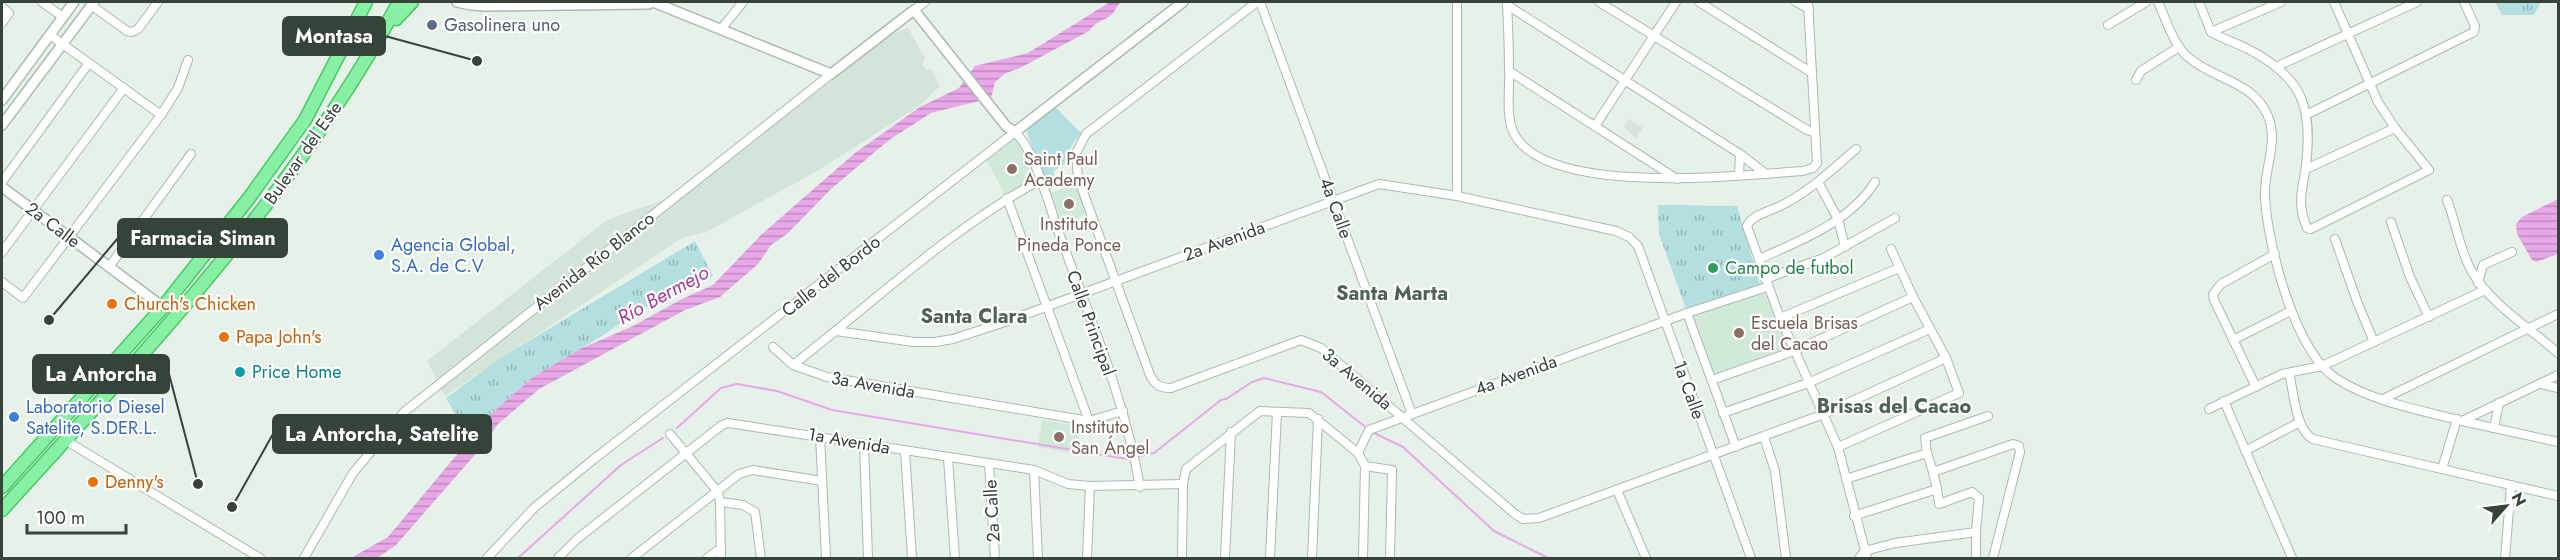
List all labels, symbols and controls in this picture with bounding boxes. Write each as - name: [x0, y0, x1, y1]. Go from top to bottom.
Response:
- place label: Gasolinera uno: [444, 12, 560, 38]
- callout: Montasa: [283, 17, 385, 55]
- marker: Gasolinera uno: [425, 18, 439, 32]
- text: Montasa: [295, 22, 373, 51]
- street label: Bulevar del Este: [258, 96, 348, 210]
- place label: Saint Paul Academy: [1024, 146, 1098, 193]
- marker: Saint Paul Academy: [1005, 162, 1019, 176]
- street label: 4a Calle: [1313, 174, 1359, 242]
- street label: 2a Calle: [20, 196, 86, 254]
- marker: Instituto Pineda Ponce: [1062, 197, 1076, 211]
- street label: Avenida Río Blanco: [528, 205, 660, 317]
- place label: Instituto Pineda Ponce: [1017, 211, 1121, 258]
- street label: 2a Avenida: [1179, 214, 1269, 268]
- callout: Farmacia Siman: [118, 219, 287, 257]
- text: Farmacia Siman: [130, 224, 276, 253]
- street label: Calle del Bordo: [776, 229, 886, 323]
- place label: Agencia Global, S.A. de C.V: [391, 232, 516, 279]
- marker: Agencia Global, S.A. de C.V: [372, 248, 386, 262]
- place label: Campo de futbol: [1725, 255, 1854, 281]
- water label: Río Bermejo: [612, 258, 714, 332]
- marker: Campo de futbol: [1706, 261, 1720, 275]
- street label: Calle Principal: [1060, 267, 1122, 379]
- district label: Santa Marta: [1336, 279, 1448, 308]
- place label: Church's Chicken: [124, 291, 256, 317]
- marker: Church's Chicken: [105, 297, 119, 311]
- district label: Santa Clara: [920, 302, 1028, 331]
- place label: Escuela Brisas del Cacao: [1751, 310, 1858, 357]
- place label: Papa John's: [236, 324, 321, 350]
- marker: Escuela Brisas del Cacao: [1732, 326, 1746, 340]
- marker: Papa John's: [217, 330, 231, 344]
- street label: 3a Avenida: [1316, 342, 1398, 416]
- street label: 4a Avenida: [1471, 348, 1561, 402]
- callout: La Antorcha: [33, 355, 169, 393]
- street label: 1a Calle: [1666, 357, 1712, 423]
- place label: Price Home: [252, 359, 342, 385]
- text: La Antorcha: [45, 360, 157, 389]
- marker: Price Home: [233, 365, 247, 379]
- street label: 3a Avenida: [829, 365, 917, 405]
- district label: Brisas del Cacao: [1817, 392, 1971, 421]
- place label: Laboratorio Diesel Satelite, S.DER.L.: [26, 394, 165, 441]
- marker: Laboratorio Diesel Satelite, S.DER.L.: [7, 410, 21, 424]
- place label: Instituto San Ángel: [1071, 414, 1149, 461]
- callout: La Antorcha, Satelite: [273, 415, 491, 453]
- text: La Antorcha, Satelite: [285, 420, 479, 449]
- street label: 1a Avenida: [806, 421, 892, 461]
- marker: Instituto San Ángel: [1052, 430, 1066, 444]
- place label: Denny's: [105, 469, 164, 495]
- marker: Denny's: [86, 475, 100, 489]
- north arrow: [2476, 476, 2536, 536]
- street label: 2a Calle: [977, 479, 1007, 543]
- text: N: [2506, 488, 2532, 510]
- scale bar: [27, 497, 126, 535]
- text: 100 m: [36, 505, 85, 531]

